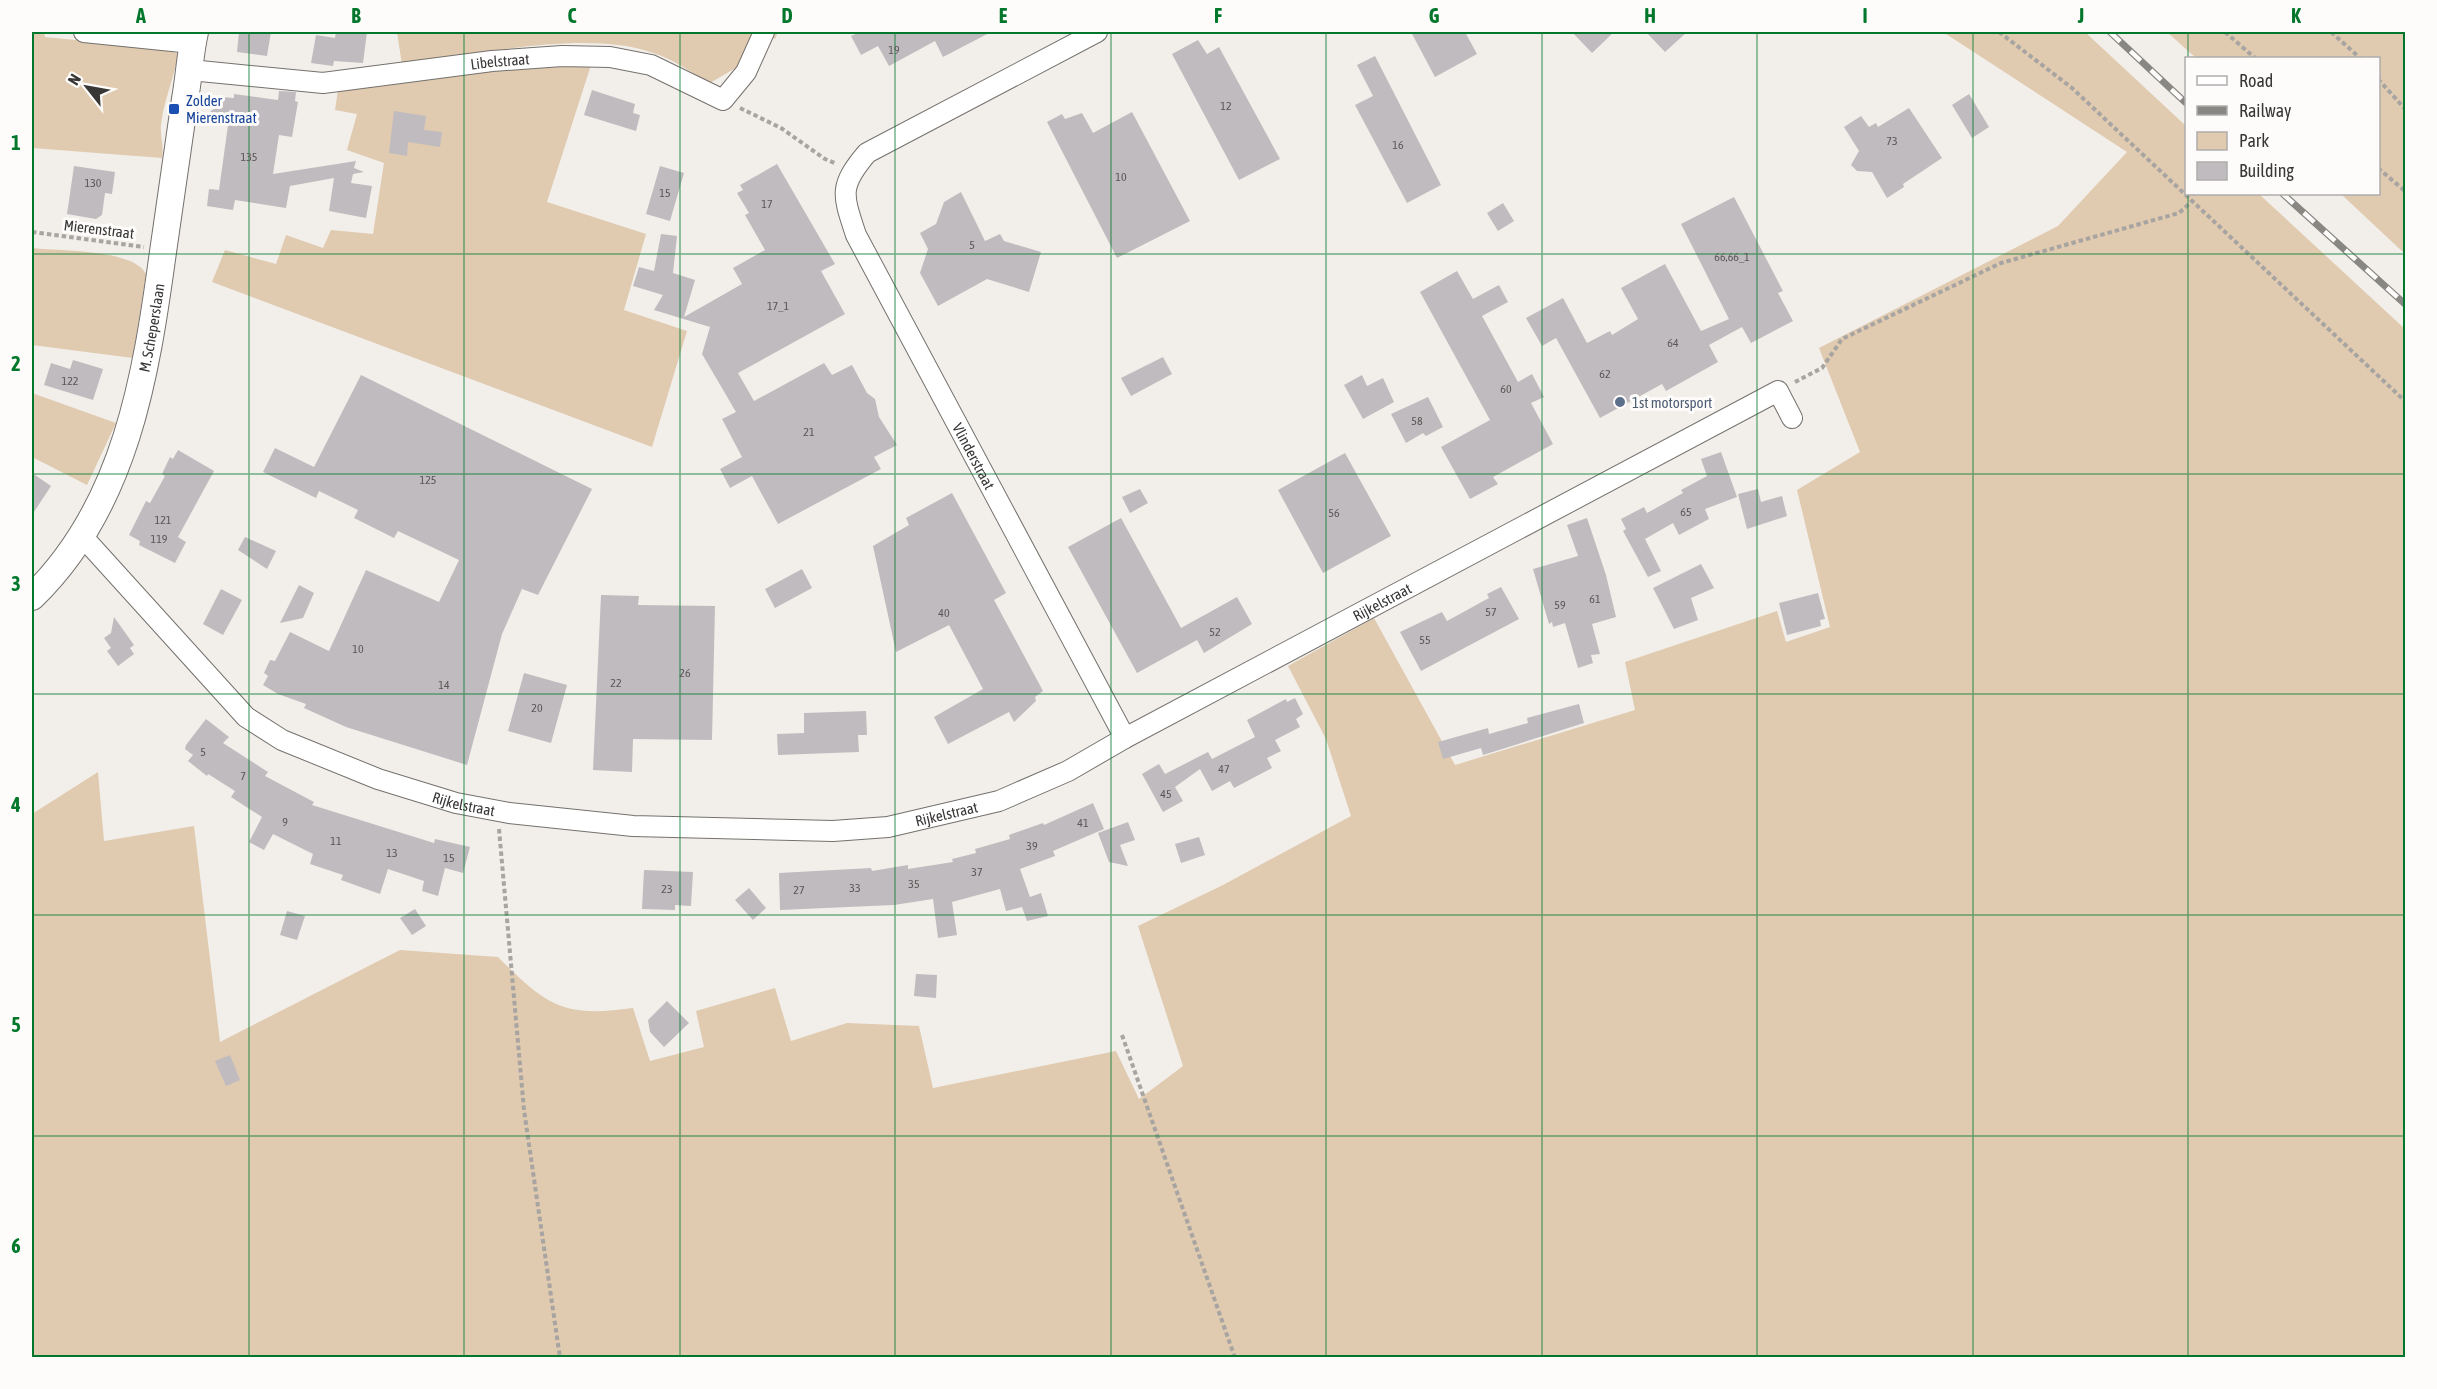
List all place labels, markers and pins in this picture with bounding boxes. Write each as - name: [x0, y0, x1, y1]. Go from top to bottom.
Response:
- place label: Zolder Mierenstraat: [186, 92, 257, 126]
- marker: Zolder Mierenstraat: [167, 102, 181, 116]
- place label: 1st motorsport: [1632, 394, 1712, 411]
- marker: 1st motorsport: [1613, 395, 1627, 409]

